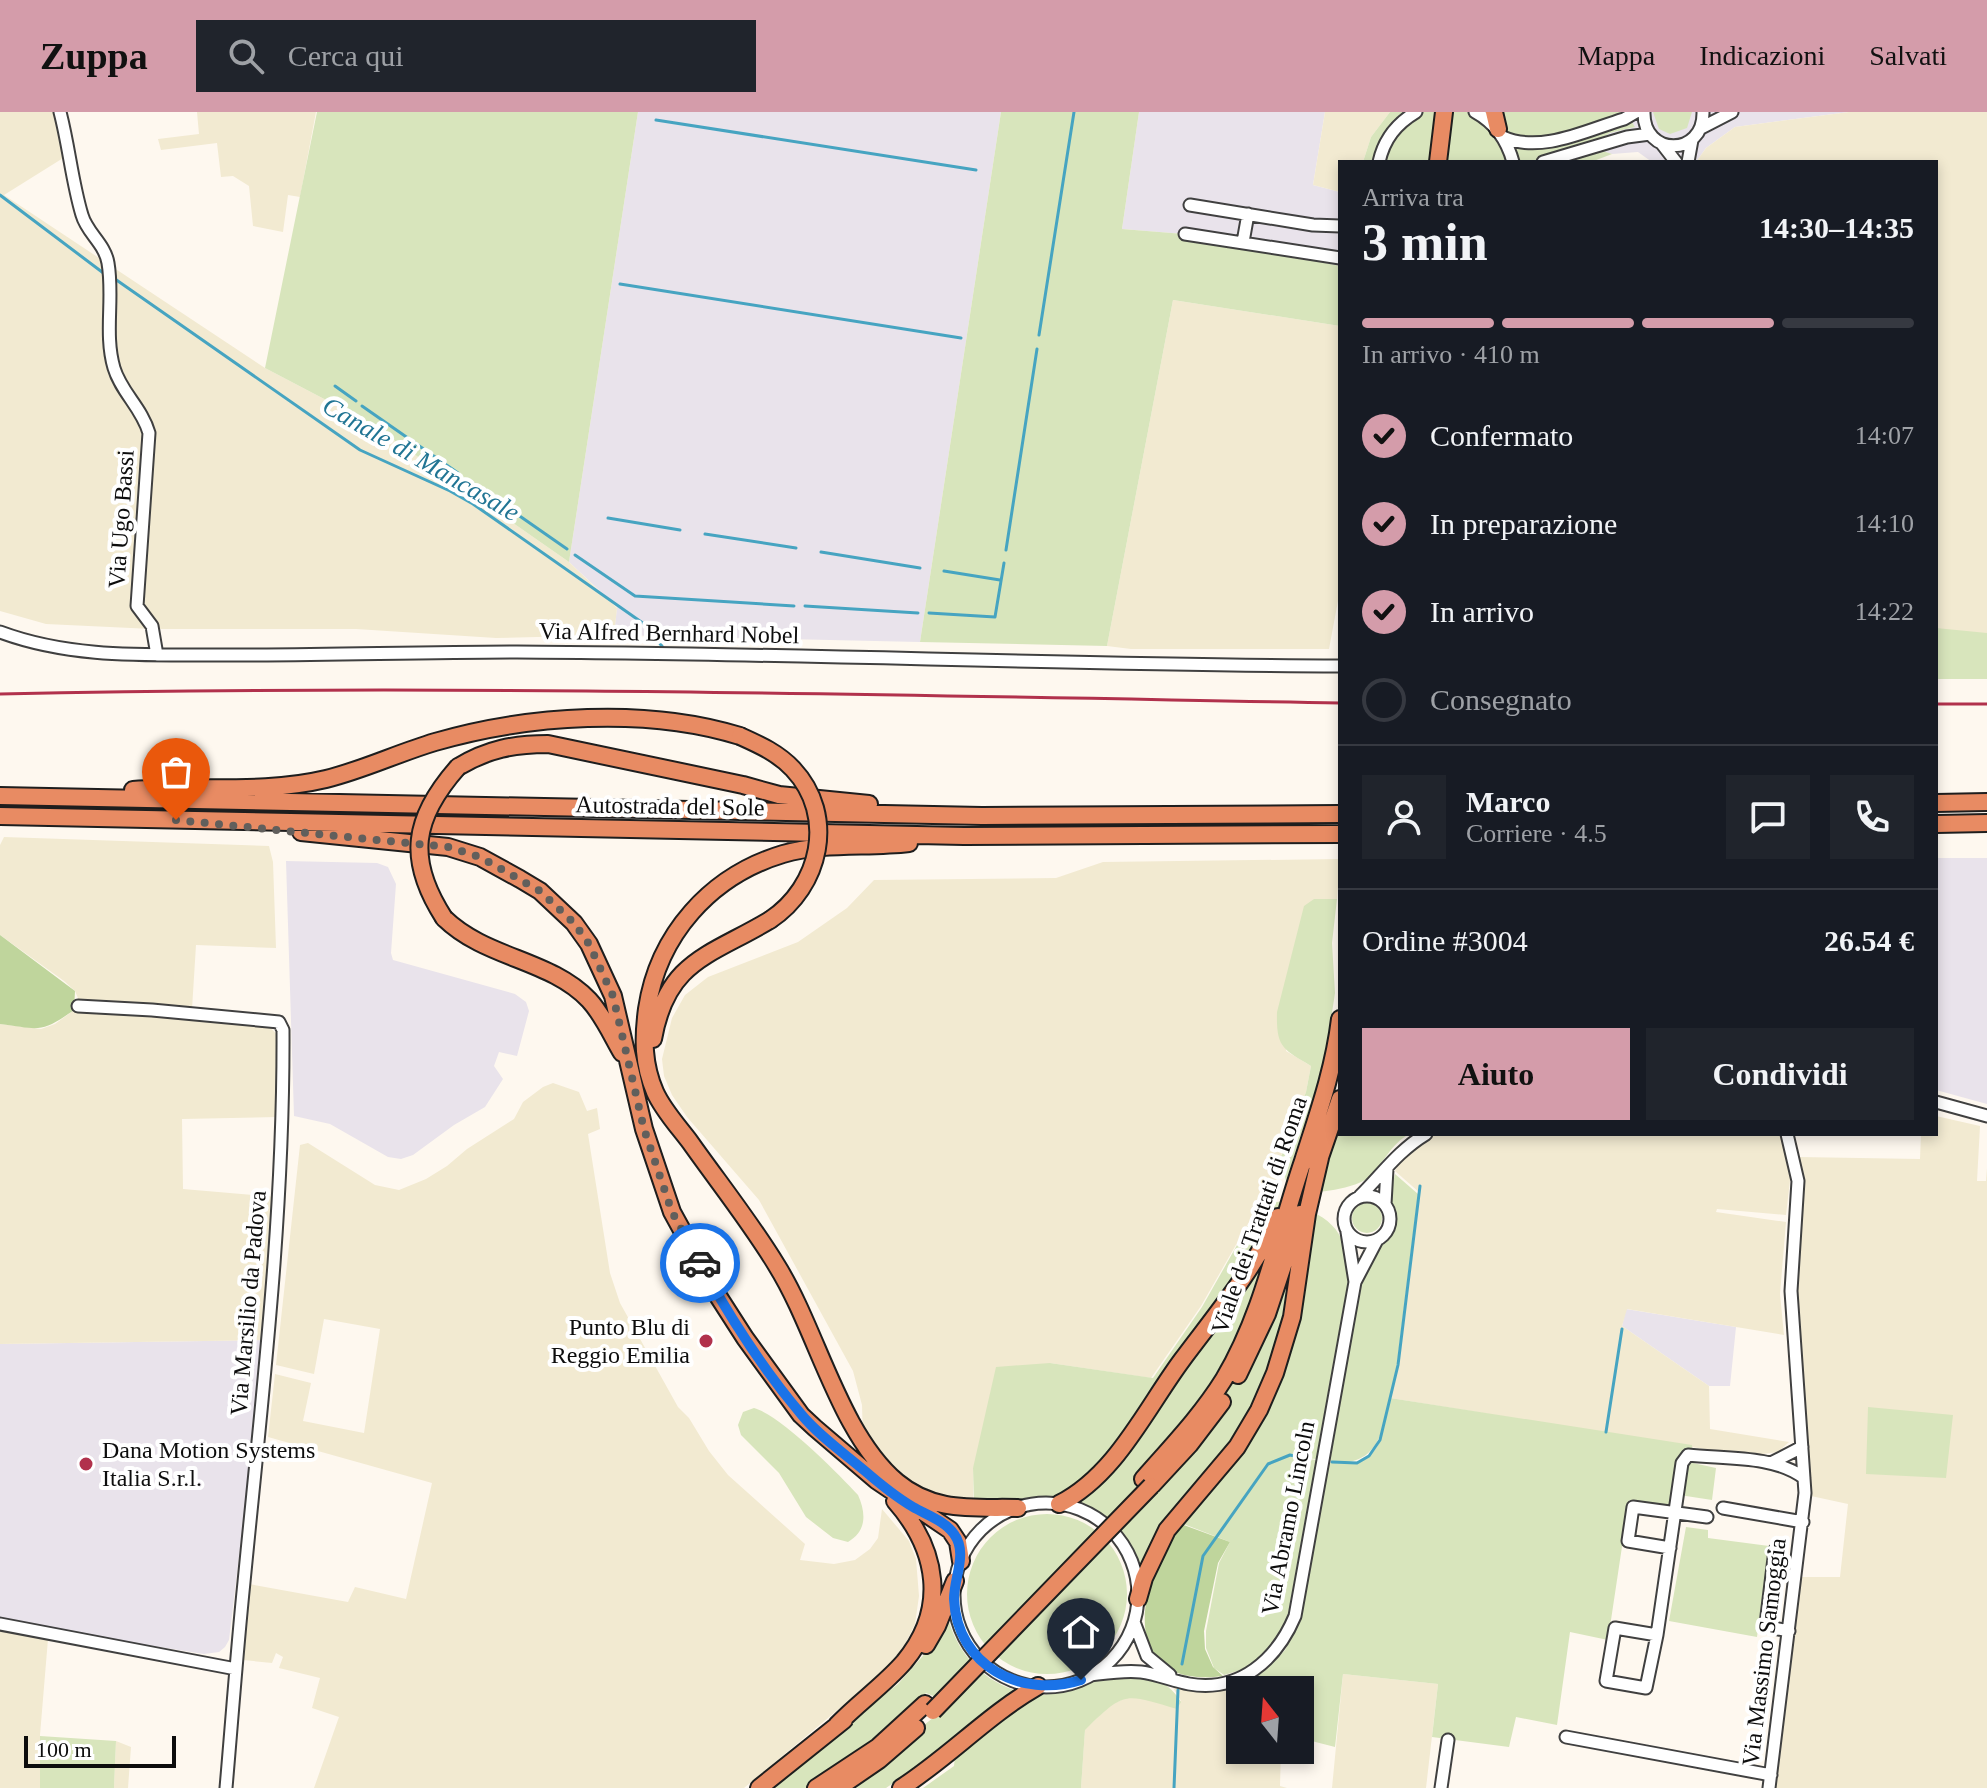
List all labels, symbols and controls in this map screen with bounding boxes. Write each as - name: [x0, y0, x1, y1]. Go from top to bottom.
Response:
- search box: [196, 20, 756, 92]
- icon: search: [224, 34, 268, 78]
- text: Zuppa: [40, 35, 148, 77]
- text: Cerca qui: [288, 39, 404, 72]
- text: Mappa: [1578, 40, 1655, 71]
- text: Indicazioni: [1699, 40, 1825, 71]
- text: Salvati: [1869, 40, 1947, 71]
- text: Arriva tra: [1362, 183, 1464, 212]
- text: 14:30–14:35: [1759, 211, 1914, 244]
- text: 3 min: [1362, 214, 1488, 271]
- text: In arrivo · 410 m: [1362, 340, 1540, 369]
- water label: Canale di Mancasale: [317, 391, 525, 527]
- icon: check: [1362, 414, 1406, 458]
- text: Confermato: [1430, 419, 1573, 452]
- text: 14:07: [1855, 421, 1914, 450]
- street label: Via Ugo Bassi: [103, 449, 139, 589]
- icon: check: [1362, 502, 1406, 546]
- text: In preparazione: [1430, 507, 1617, 540]
- text: 14:10: [1855, 509, 1914, 538]
- icon: check: [1362, 590, 1406, 634]
- text: In arrivo: [1430, 595, 1534, 628]
- text: 14:22: [1855, 597, 1914, 626]
- street label: Via Alfred Bernhard Nobel: [539, 618, 800, 648]
- text: Consegnato: [1430, 683, 1572, 716]
- pin: [142, 738, 210, 820]
- icon: bag: [154, 750, 198, 794]
- button: person: [1362, 775, 1446, 859]
- button: chat: [1726, 775, 1810, 859]
- button: phone: [1830, 775, 1914, 859]
- text: Marco: [1466, 785, 1550, 818]
- street label: Autostrada del Sole: [575, 791, 765, 821]
- text: Corriere · 4.5: [1466, 819, 1607, 848]
- text: Ordine #3004: [1362, 924, 1528, 957]
- text: 26.54 €: [1824, 924, 1914, 957]
- button: Aiuto: [1362, 1028, 1630, 1120]
- button: Condividi: [1646, 1028, 1914, 1120]
- street label: Viale dei Trattati di Roma: [1206, 1093, 1312, 1337]
- street label: Via Marsilio da Padova: [225, 1189, 271, 1417]
- courier: [660, 1223, 740, 1303]
- icon: car: [678, 1241, 722, 1285]
- place label: Punto Blu di Reggio Emilia: [551, 1314, 690, 1368]
- marker: Punto Blu di Reggio Emilia: [697, 1332, 715, 1350]
- street label: Via Abramo Lincoln: [1256, 1419, 1320, 1617]
- place label: Dana Motion Systems Italia S.r.l.: [102, 1437, 315, 1491]
- marker: Dana Motion Systems Italia S.r.l.: [77, 1455, 95, 1473]
- street label: Via Massimo Samoggia: [1737, 1536, 1791, 1767]
- pin: [1047, 1598, 1115, 1680]
- icon: home: [1059, 1610, 1103, 1654]
- north arrow: [1226, 1676, 1314, 1764]
- map controls: [1226, 1676, 1314, 1764]
- scale bar: [24, 1732, 176, 1768]
- text: 100 m: [36, 1737, 92, 1762]

